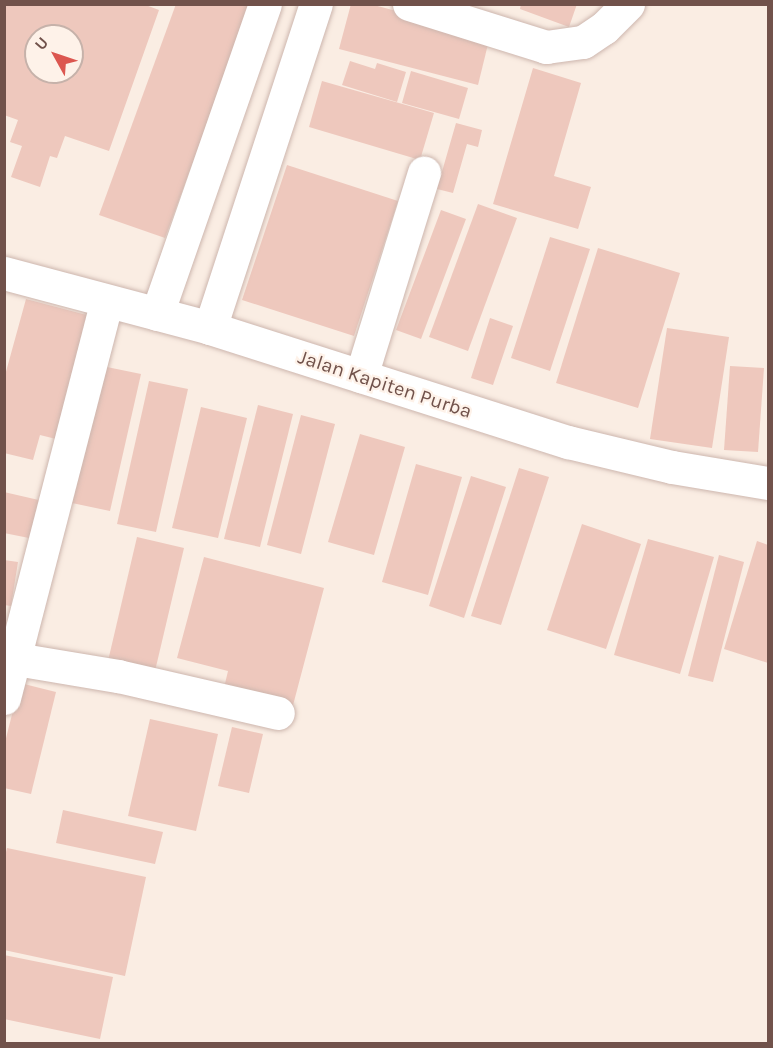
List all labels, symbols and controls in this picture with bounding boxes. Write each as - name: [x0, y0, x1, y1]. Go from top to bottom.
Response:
- north arrow: [24, 24, 84, 84]
- text: U: [31, 33, 52, 54]
- street label: Jalan Kapiten Purba: [295, 345, 475, 423]

